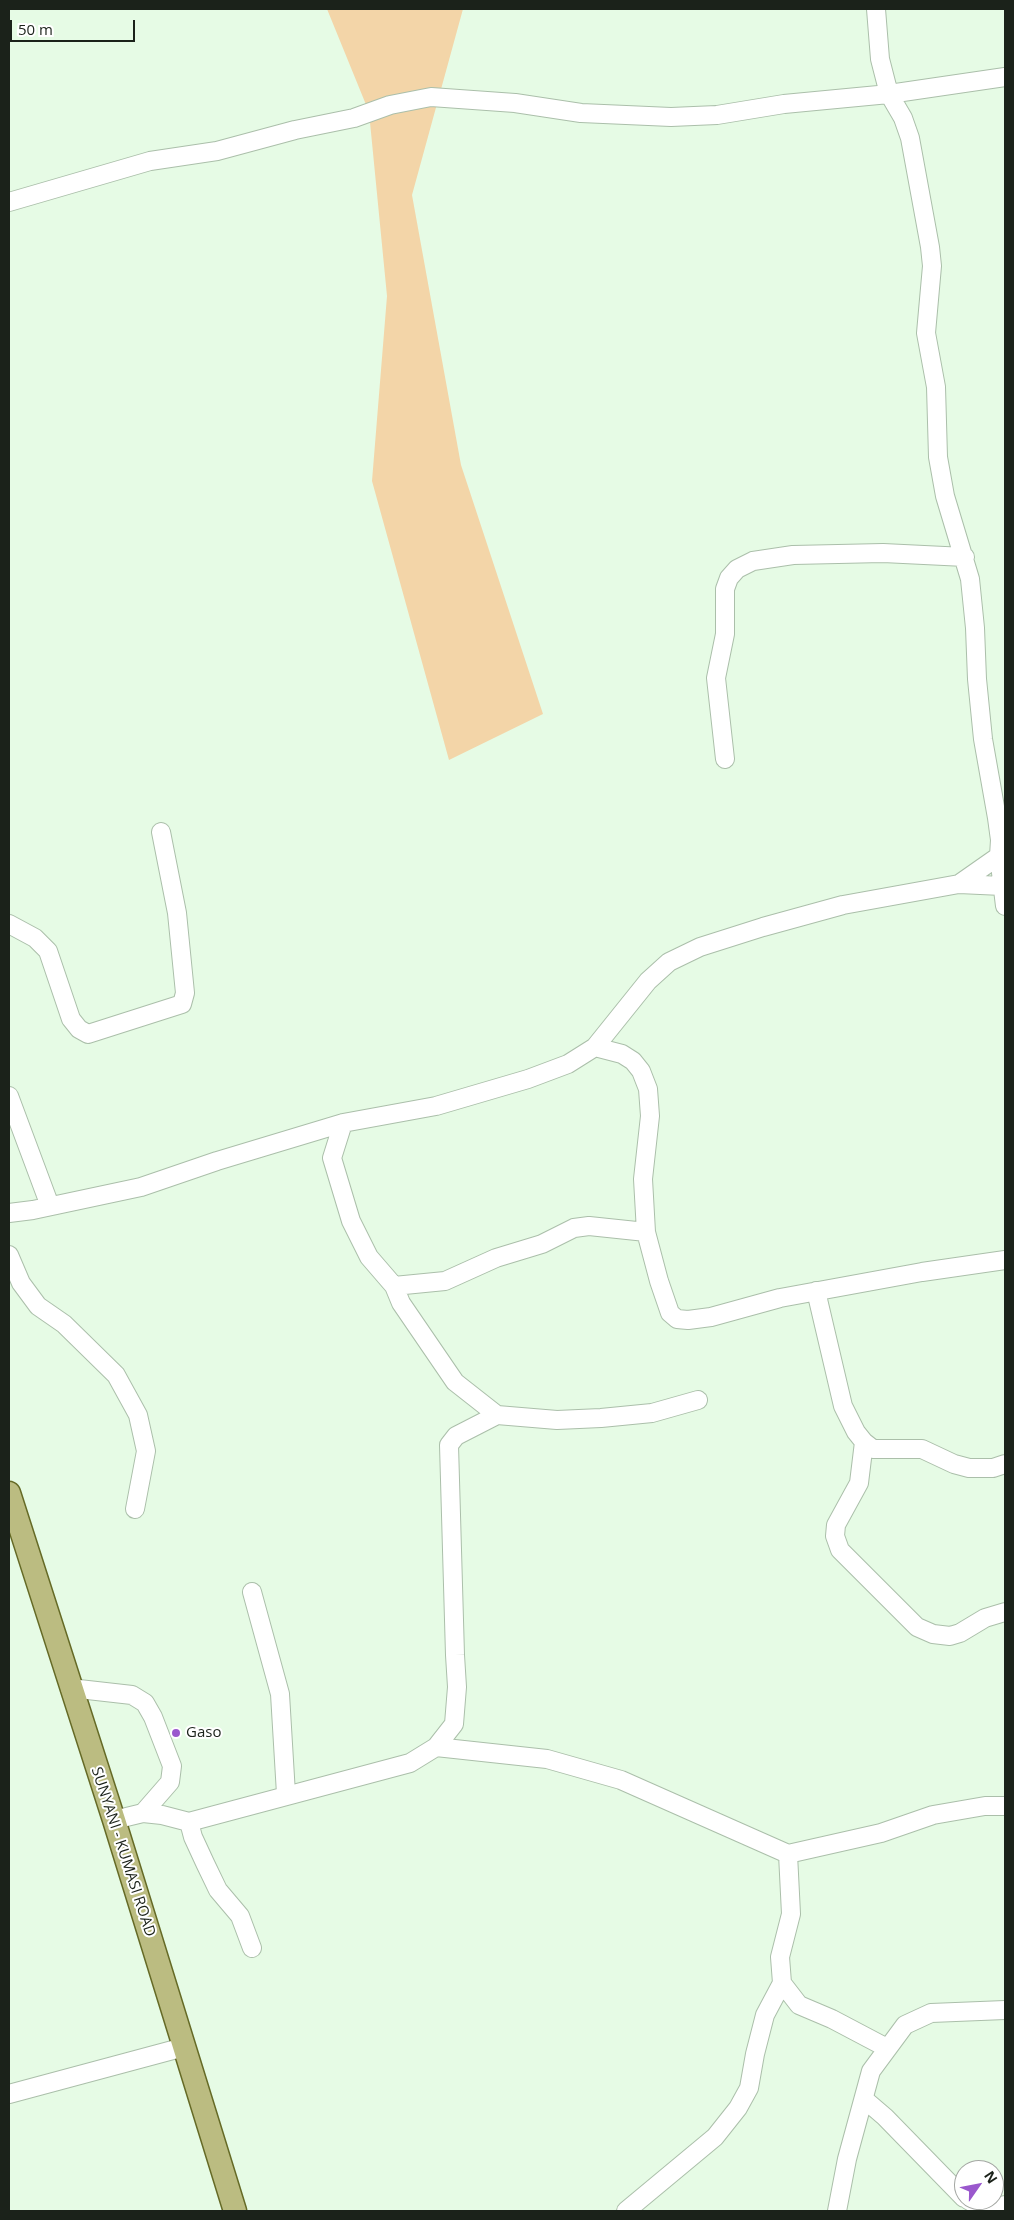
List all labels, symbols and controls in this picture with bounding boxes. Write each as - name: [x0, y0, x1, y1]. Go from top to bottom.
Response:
- scale bar: [12, 10, 138, 42]
- text: 50 m: [18, 19, 53, 39]
- place label: Gaso: [186, 1724, 221, 1742]
- marker: Gaso: [170, 1727, 182, 1739]
- street label: SUNYANI - KUMASI ROAD: [87, 1765, 159, 1939]
- north arrow: [954, 2160, 1004, 2210]
- text: N: [980, 2167, 1002, 2187]

